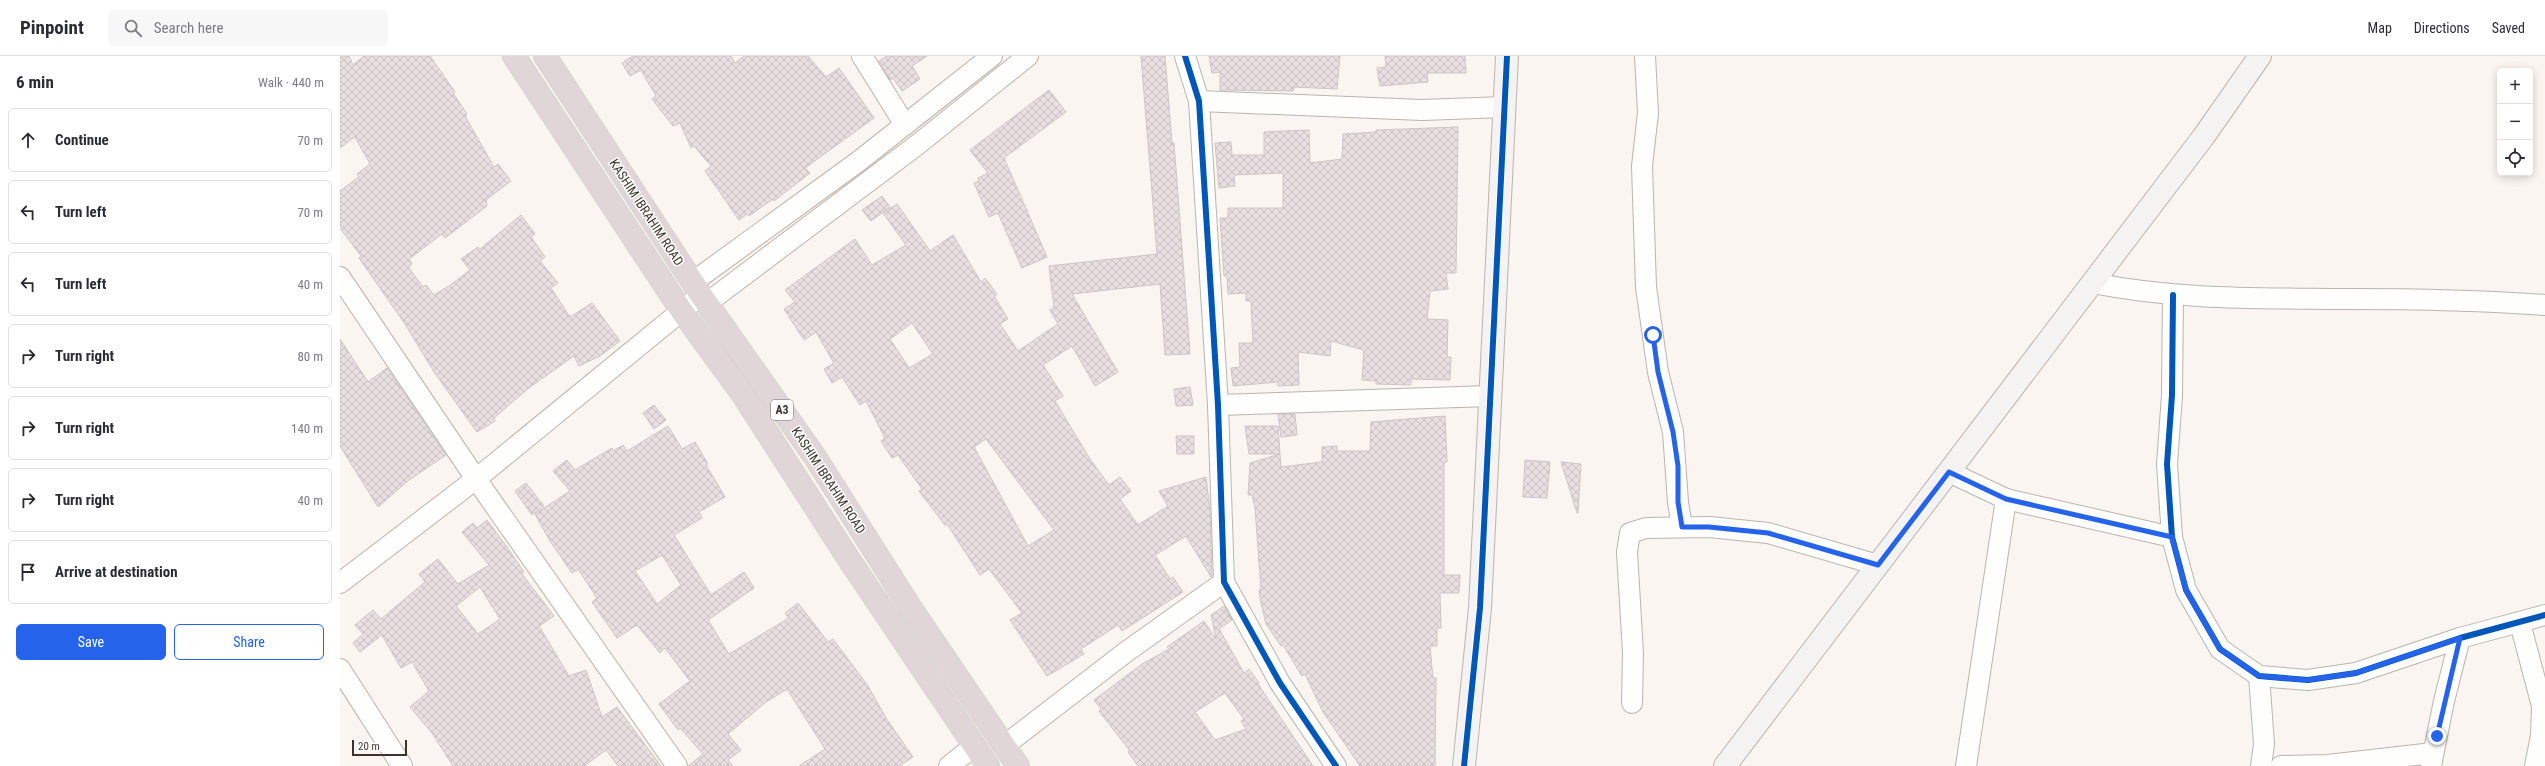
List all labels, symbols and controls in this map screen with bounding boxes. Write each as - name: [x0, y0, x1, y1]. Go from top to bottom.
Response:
- search box: [108, 10, 388, 46]
- text: Pinpoint: [20, 16, 84, 39]
- icon: search: [122, 17, 144, 39]
- text: Search here: [154, 19, 224, 37]
- text: Map: [2368, 20, 2392, 36]
- text: Directions: [2414, 20, 2470, 36]
- text: Saved: [2492, 20, 2525, 36]
- map controls: [2497, 68, 2533, 176]
- button: +: [2497, 68, 2533, 104]
- text: 6 min: [16, 72, 54, 92]
- text: Walk · 440 m: [258, 75, 324, 90]
- button: −: [2497, 104, 2533, 140]
- icon: ahead: [17, 129, 39, 151]
- text: Continue: [55, 131, 109, 149]
- text: 70 m: [297, 133, 323, 148]
- button: locate: [2497, 140, 2533, 176]
- street label: KASHIM IBRAHIM ROAD: [607, 156, 687, 268]
- icon: left: [17, 201, 39, 223]
- text: Turn left: [55, 203, 106, 221]
- text: 70 m: [297, 205, 323, 220]
- icon: left: [17, 273, 39, 295]
- text: Turn left: [55, 275, 106, 293]
- text: 40 m: [297, 277, 323, 292]
- route start: [1644, 326, 1662, 344]
- icon: right: [17, 345, 39, 367]
- text: Turn right: [55, 347, 114, 365]
- text: 80 m: [297, 349, 323, 364]
- road number: A3: [771, 400, 793, 420]
- icon: right: [17, 417, 39, 439]
- text: Turn right: [55, 419, 114, 437]
- text: 140 m: [291, 421, 323, 436]
- street label: KASHIM IBRAHIM ROAD: [789, 424, 869, 536]
- icon: right: [17, 489, 39, 511]
- text: Turn right: [55, 491, 114, 509]
- text: 40 m: [297, 493, 323, 508]
- icon: arrive: [17, 561, 39, 583]
- text: Arrive at destination: [55, 563, 178, 581]
- button: Save: [16, 624, 166, 660]
- button: Share: [174, 624, 324, 660]
- route end: [2428, 727, 2446, 745]
- scale bar: [352, 738, 407, 757]
- text: 20 m: [358, 740, 380, 753]

